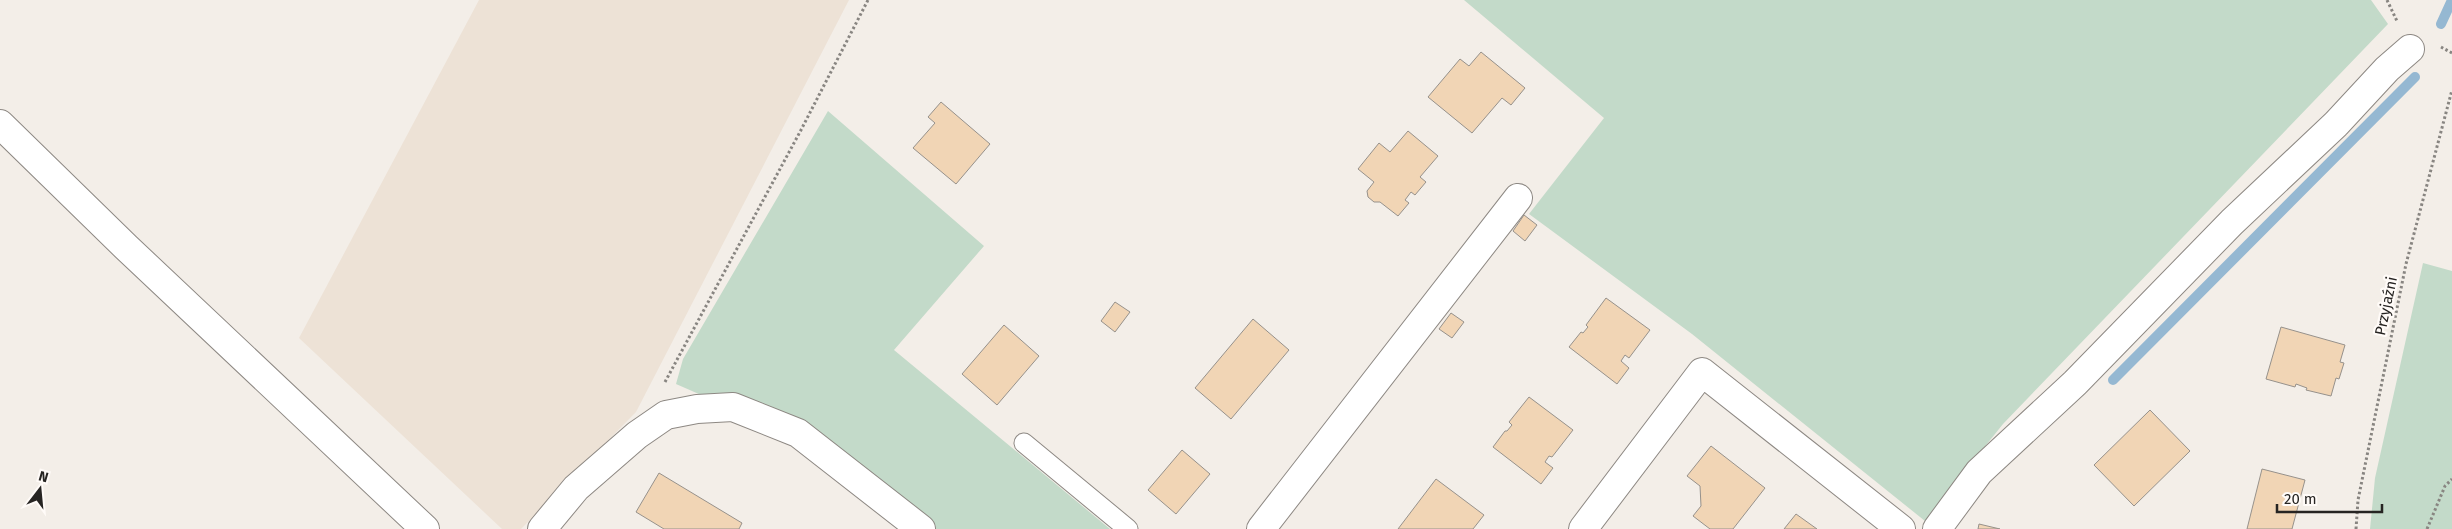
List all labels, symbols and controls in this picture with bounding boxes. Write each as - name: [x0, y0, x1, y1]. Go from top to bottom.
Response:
- street label: Przyjaźni: [2371, 275, 2401, 337]
- north arrow: [15, 464, 65, 514]
- text: N: [37, 468, 50, 486]
- scale bar: [2277, 482, 2382, 514]
- text: 20 m: [2284, 490, 2317, 508]

